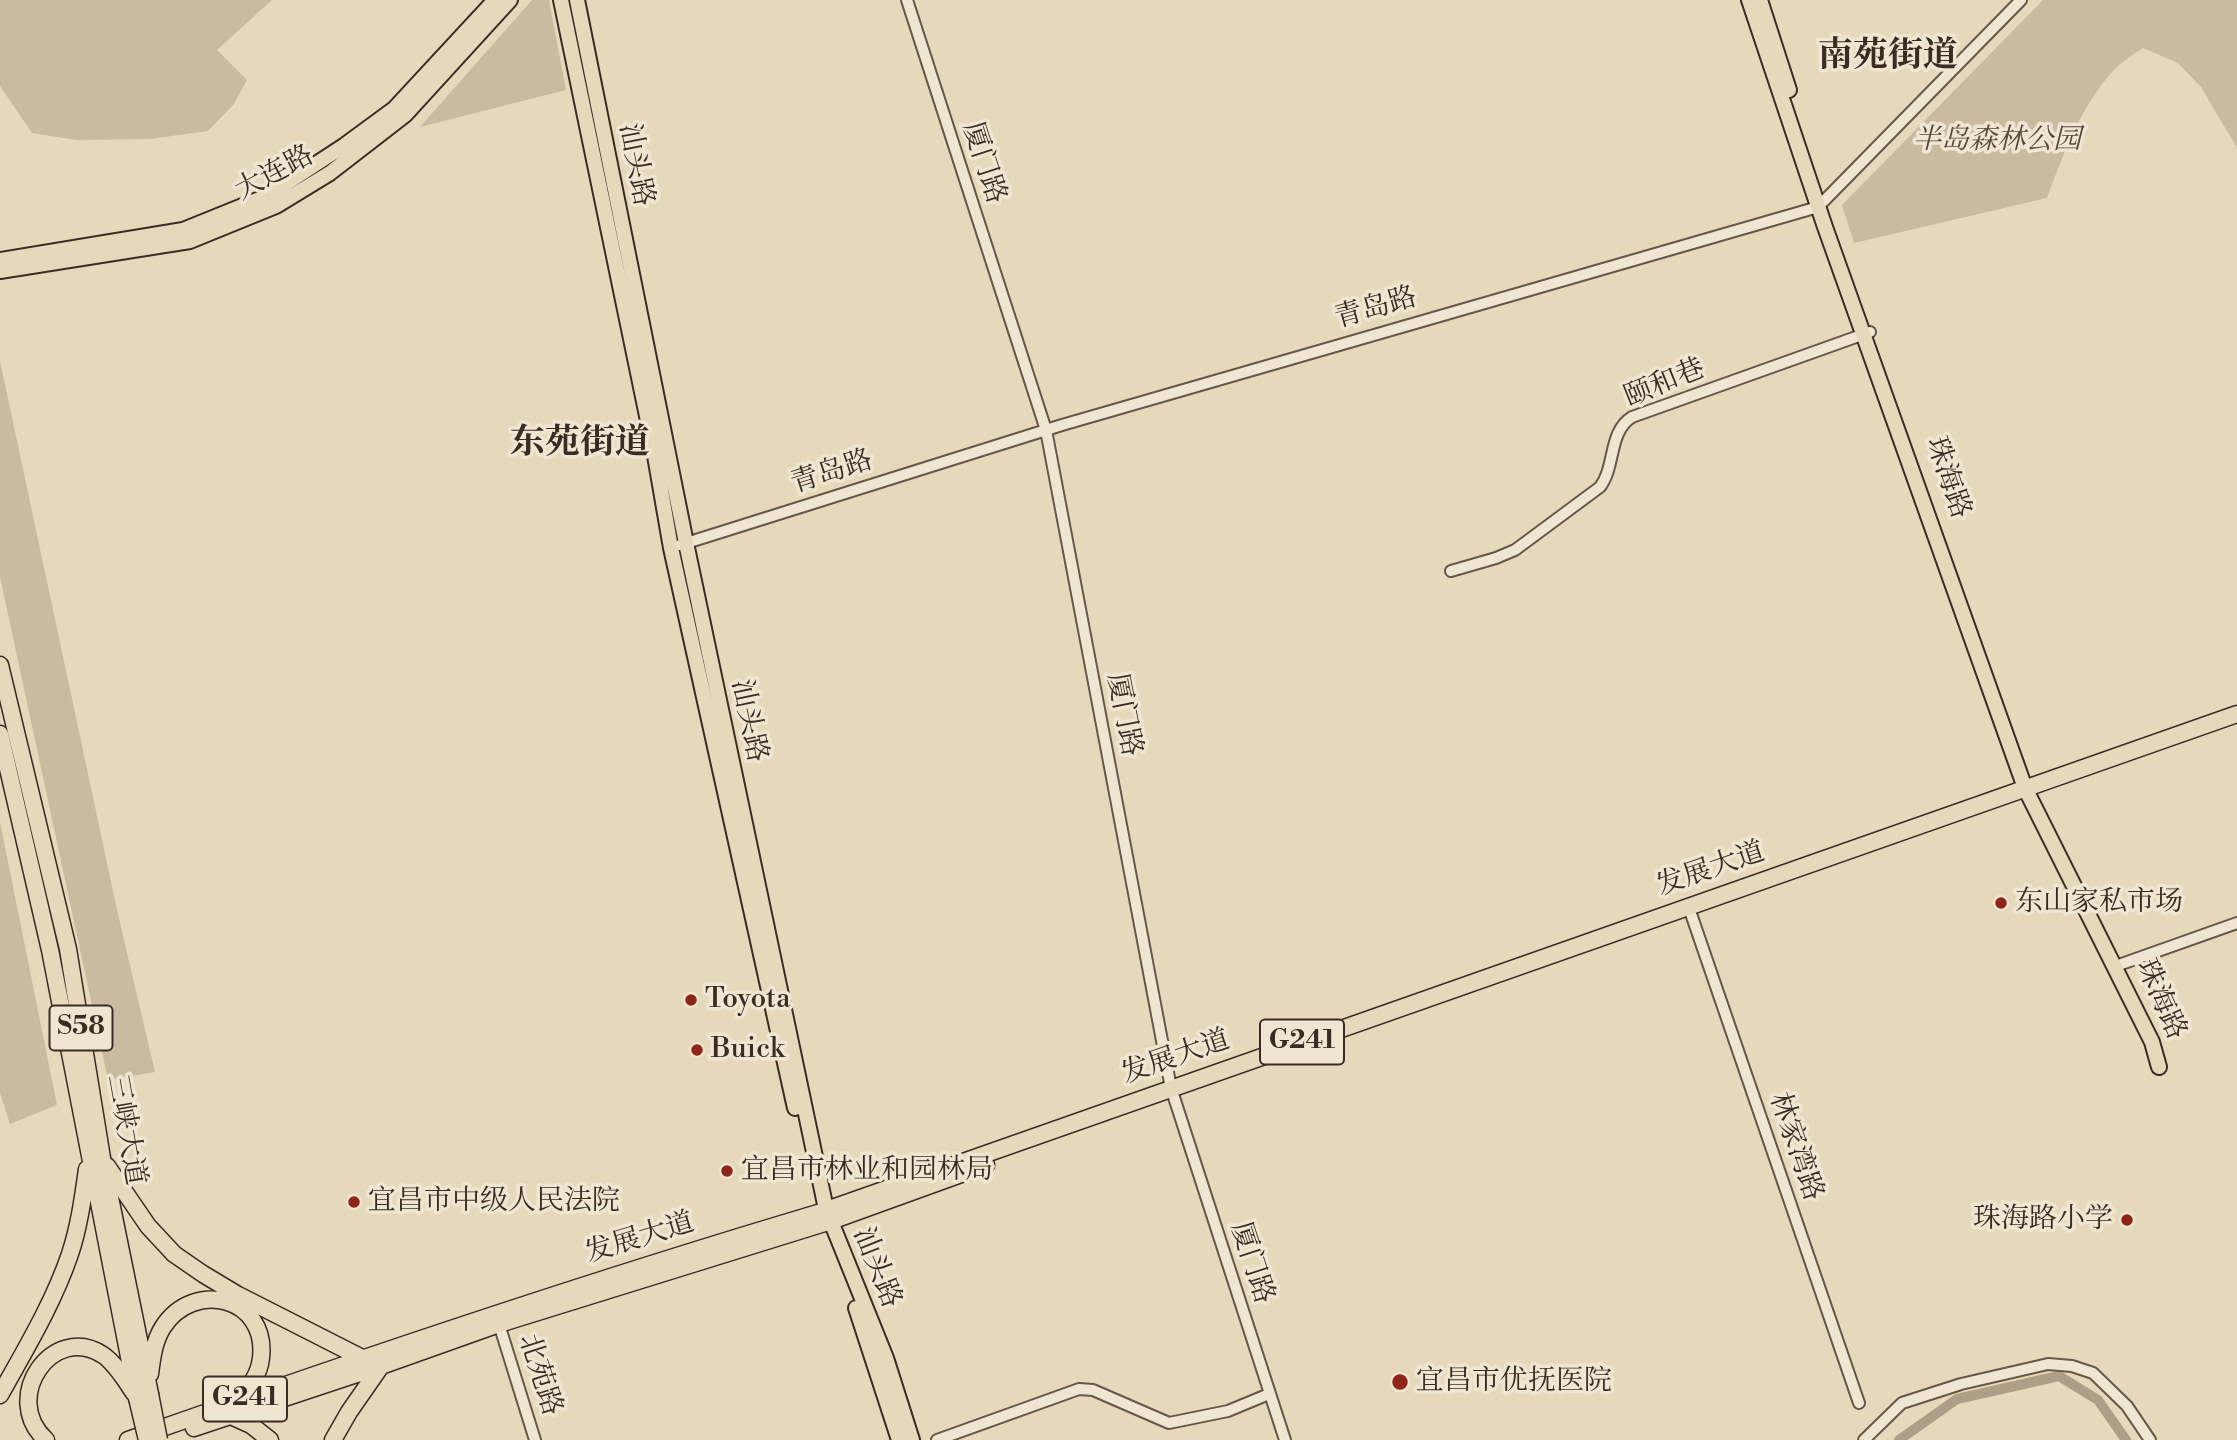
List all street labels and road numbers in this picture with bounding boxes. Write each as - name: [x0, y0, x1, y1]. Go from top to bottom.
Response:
- street label: 厦门路: [954, 118, 1012, 208]
- street label: 汕头路: [610, 121, 660, 209]
- street label: 大连路: [230, 139, 320, 209]
- street label: 青岛路: [1331, 281, 1421, 337]
- street label: 颐和巷: [1620, 353, 1710, 415]
- street label: 珠海路: [1917, 433, 1977, 523]
- street label: 青岛路: [787, 444, 877, 502]
- street label: 厦门路: [1098, 671, 1148, 759]
- street label: 汕头路: [723, 676, 773, 766]
- street label: 发展大道: [1653, 836, 1769, 904]
- street label: 珠海路: [2128, 955, 2192, 1045]
- road number: S58: [50, 1006, 112, 1050]
- road number: G241: [1260, 1020, 1344, 1064]
- street label: 发展大道: [1118, 1024, 1234, 1092]
- street label: 三峡大道: [99, 1072, 151, 1188]
- street label: 林家湾路: [1761, 1089, 1829, 1205]
- street label: 发展大道: [582, 1207, 698, 1271]
- street label: 厦门路: [1222, 1218, 1280, 1308]
- street label: 汕头路: [845, 1223, 907, 1313]
- street label: 北苑路: [510, 1330, 568, 1420]
- road number: G241: [203, 1376, 287, 1422]

